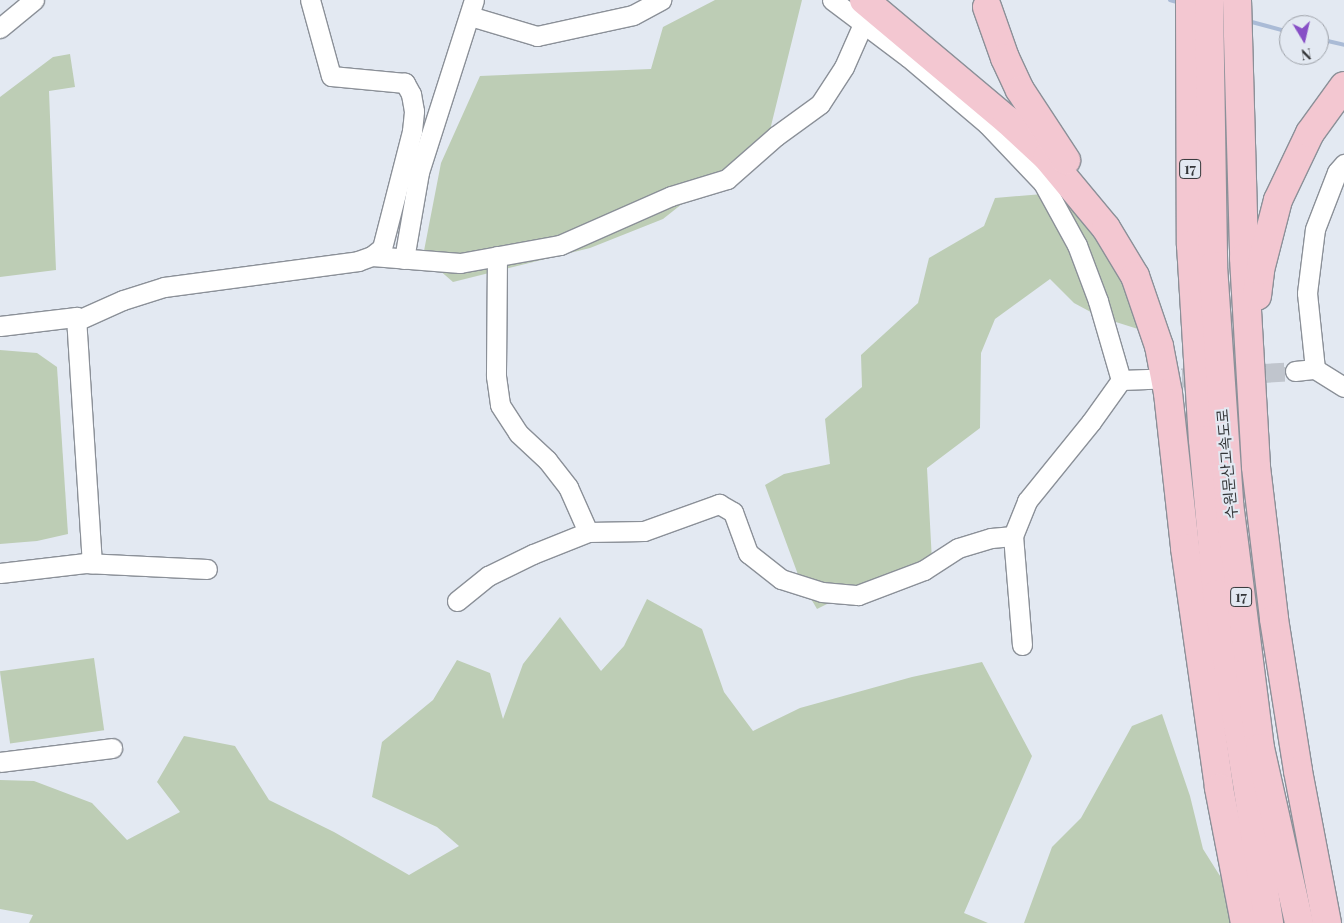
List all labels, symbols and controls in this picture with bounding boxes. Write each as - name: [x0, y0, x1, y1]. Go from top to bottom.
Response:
- north arrow: [1279, 15, 1329, 65]
- text: N: [1300, 44, 1313, 64]
- road number: 17: [1179, 157, 1201, 180]
- street label: 수원문산고속도로: [1213, 408, 1241, 520]
- road number: 17: [1230, 586, 1252, 608]

